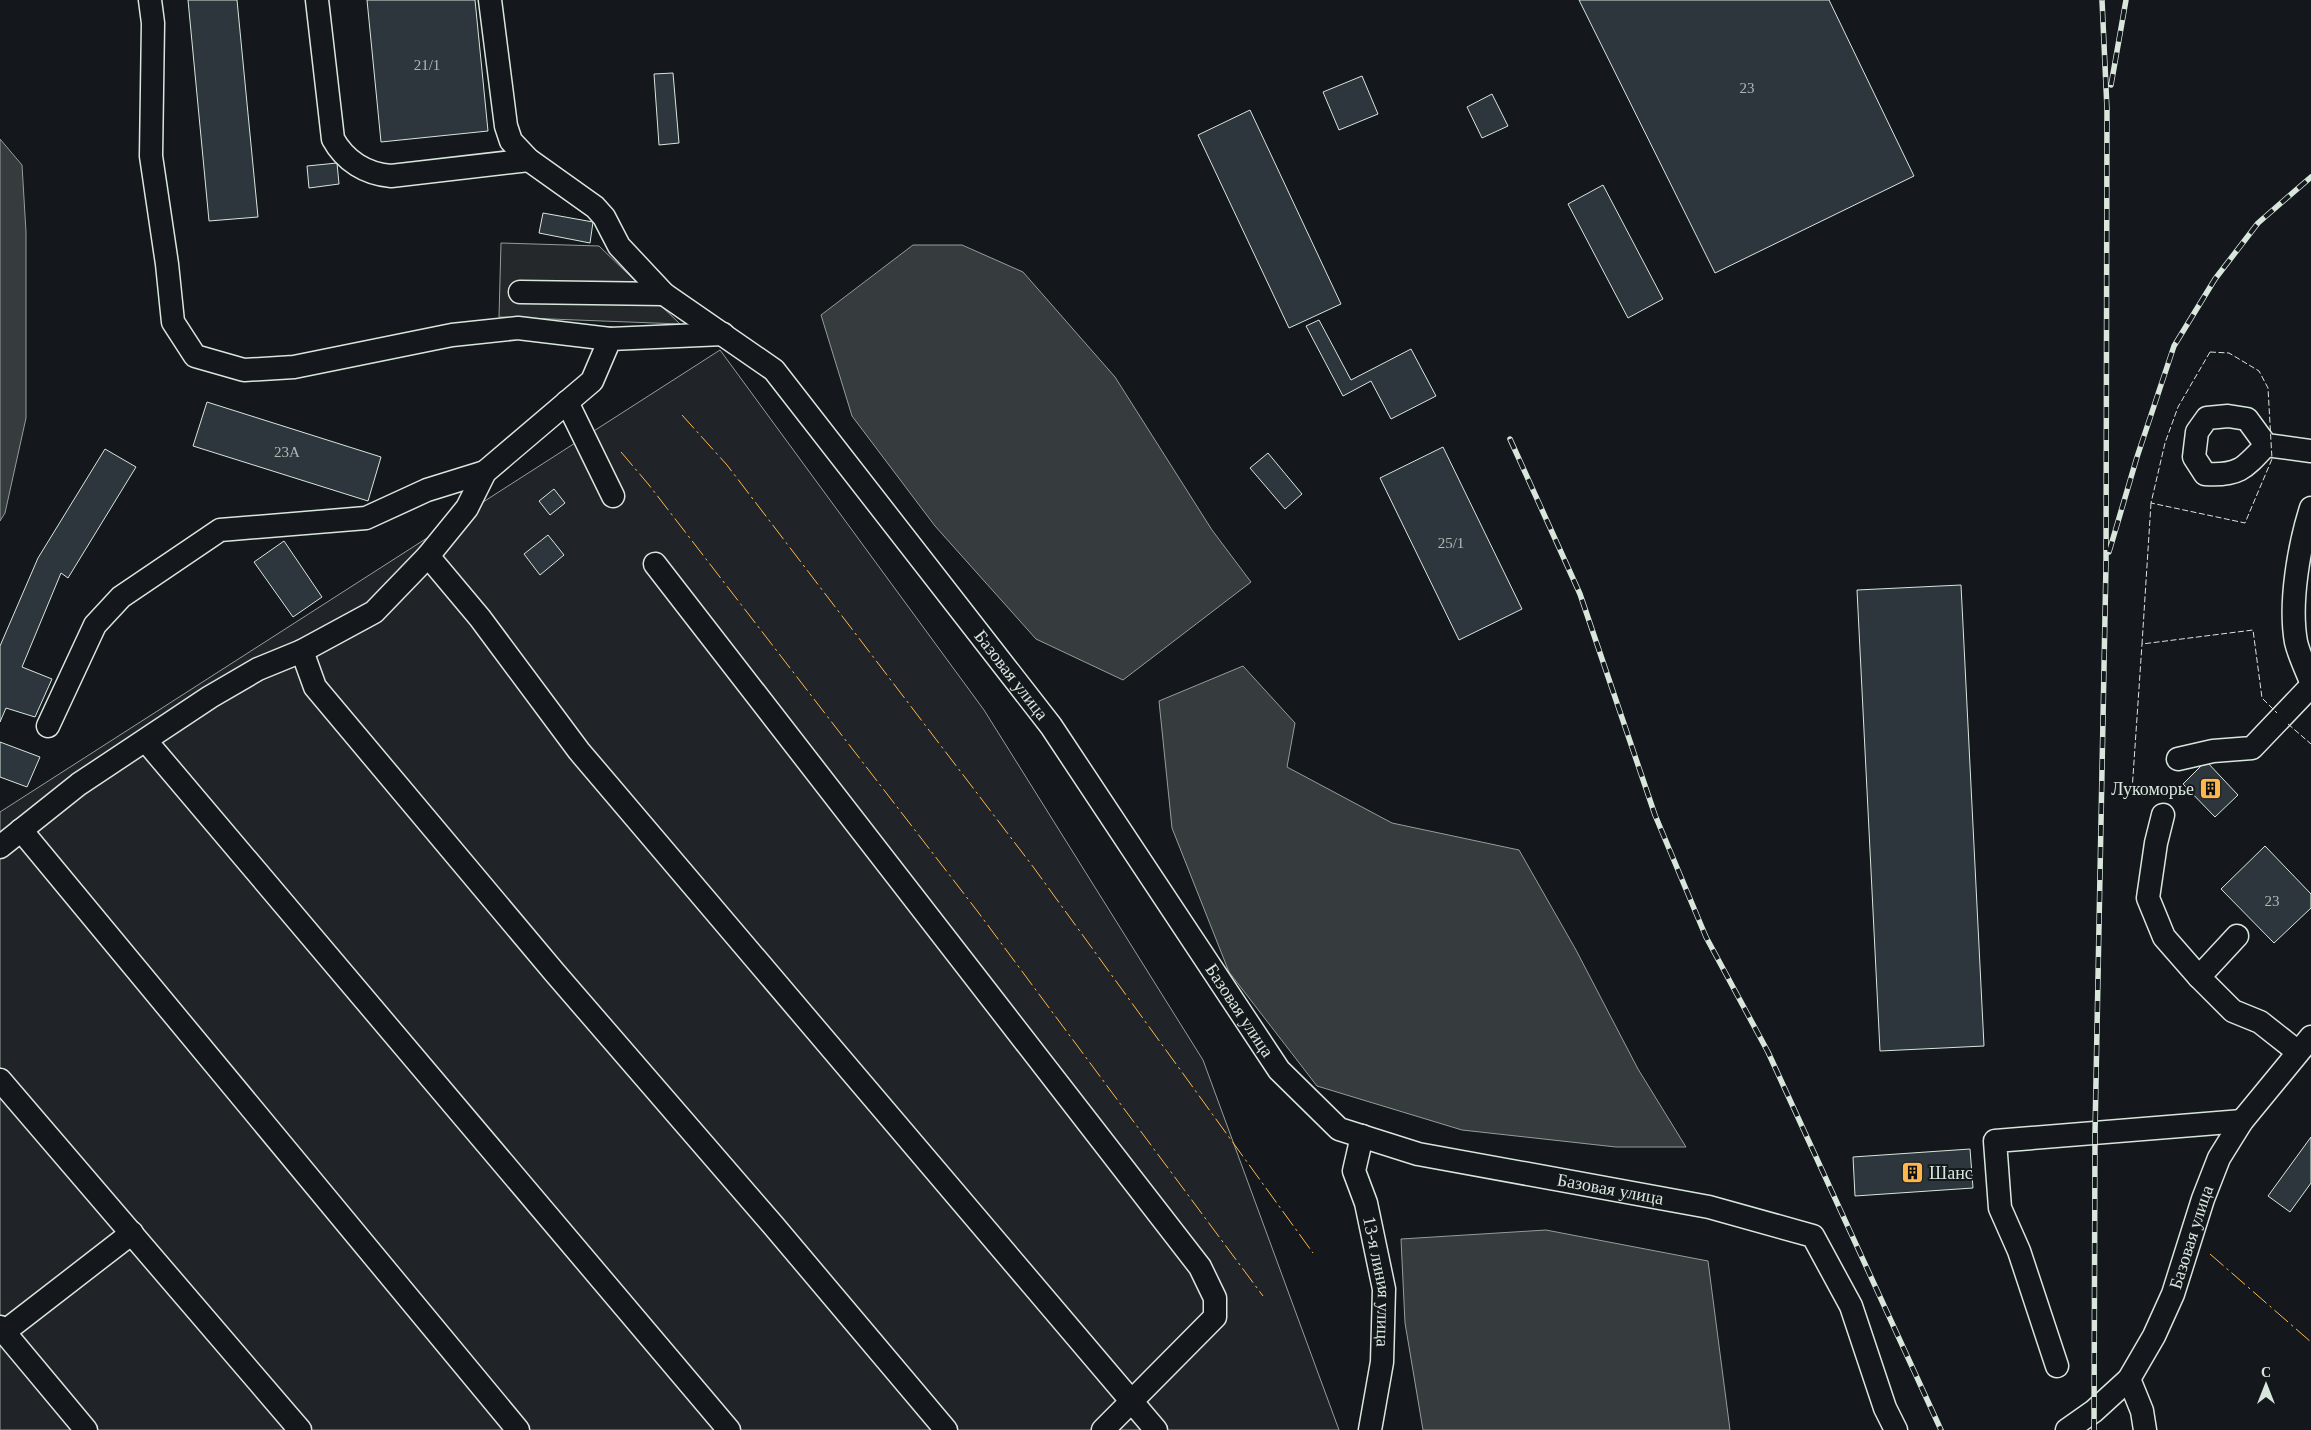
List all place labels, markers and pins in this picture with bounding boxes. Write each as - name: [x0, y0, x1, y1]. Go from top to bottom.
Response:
- building icon: Лукоморье: [2198, 777, 2222, 801]
- place label: Лукоморье: [2111, 779, 2194, 799]
- building icon: Шанс: [1901, 1161, 1925, 1185]
- place label: Шанс: [1929, 1163, 1973, 1183]

